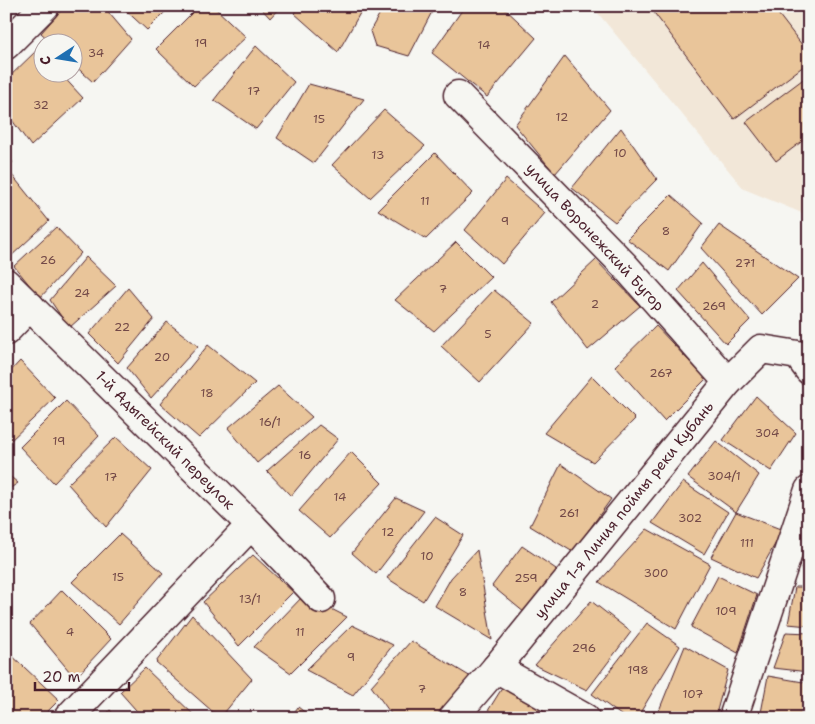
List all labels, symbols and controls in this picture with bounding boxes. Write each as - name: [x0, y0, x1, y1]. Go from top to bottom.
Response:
- north arrow: [32, 32, 82, 82]
- house number: 19: [195, 35, 207, 51]
- house number: 14: [478, 37, 490, 53]
- house number: 34: [88, 45, 104, 61]
- text: С: [36, 55, 55, 67]
- house number: 17: [248, 83, 260, 99]
- house number: 32: [33, 97, 49, 113]
- house number: 12: [556, 109, 568, 125]
- house number: 15: [313, 111, 325, 127]
- house number: 10: [613, 145, 627, 161]
- house number: 13: [372, 147, 384, 163]
- street label: улица Воронежский Бугор: [521, 159, 669, 315]
- house number: 11: [420, 193, 430, 209]
- house number: 9: [501, 213, 509, 229]
- house number: 8: [662, 223, 670, 239]
- house number: 26: [40, 252, 56, 268]
- house number: 271: [735, 255, 755, 271]
- house number: 7: [439, 281, 447, 297]
- house number: 24: [74, 285, 90, 301]
- house number: 2: [591, 296, 599, 312]
- house number: 269: [702, 298, 726, 314]
- house number: 22: [114, 319, 130, 335]
- house number: 5: [484, 326, 492, 342]
- house number: 20: [154, 349, 170, 365]
- house number: 267: [649, 365, 673, 381]
- street label: 1-й Адыгейский переулок: [91, 366, 239, 514]
- house number: 18: [200, 385, 214, 401]
- street label: улица 1-я Линия поймы реки Кубань: [530, 397, 718, 623]
- house number: 16/1: [259, 414, 281, 430]
- house number: 304: [755, 425, 779, 441]
- house number: 19: [53, 433, 65, 449]
- house number: 16: [298, 447, 312, 463]
- house number: 304/1: [707, 468, 741, 484]
- house number: 17: [105, 469, 117, 485]
- house number: 14: [334, 489, 346, 505]
- house number: 261: [559, 505, 579, 521]
- house number: 302: [678, 510, 702, 526]
- house number: 12: [382, 524, 394, 540]
- house number: 111: [740, 535, 754, 551]
- house number: 10: [420, 548, 434, 564]
- house number: 300: [644, 565, 668, 581]
- house number: 15: [112, 569, 124, 585]
- house number: 259: [514, 570, 538, 586]
- house number: 8: [459, 584, 467, 600]
- house number: 13/1: [239, 591, 261, 607]
- house number: 109: [715, 603, 737, 619]
- house number: 4: [66, 624, 74, 640]
- house number: 11: [295, 624, 305, 640]
- house number: 296: [572, 640, 596, 656]
- house number: 9: [347, 649, 355, 665]
- scale bar: [35, 659, 129, 691]
- house number: 198: [627, 662, 649, 678]
- text: 20 m: [42, 667, 81, 687]
- house number: 7: [418, 681, 426, 697]
- house number: 107: [683, 686, 703, 702]

